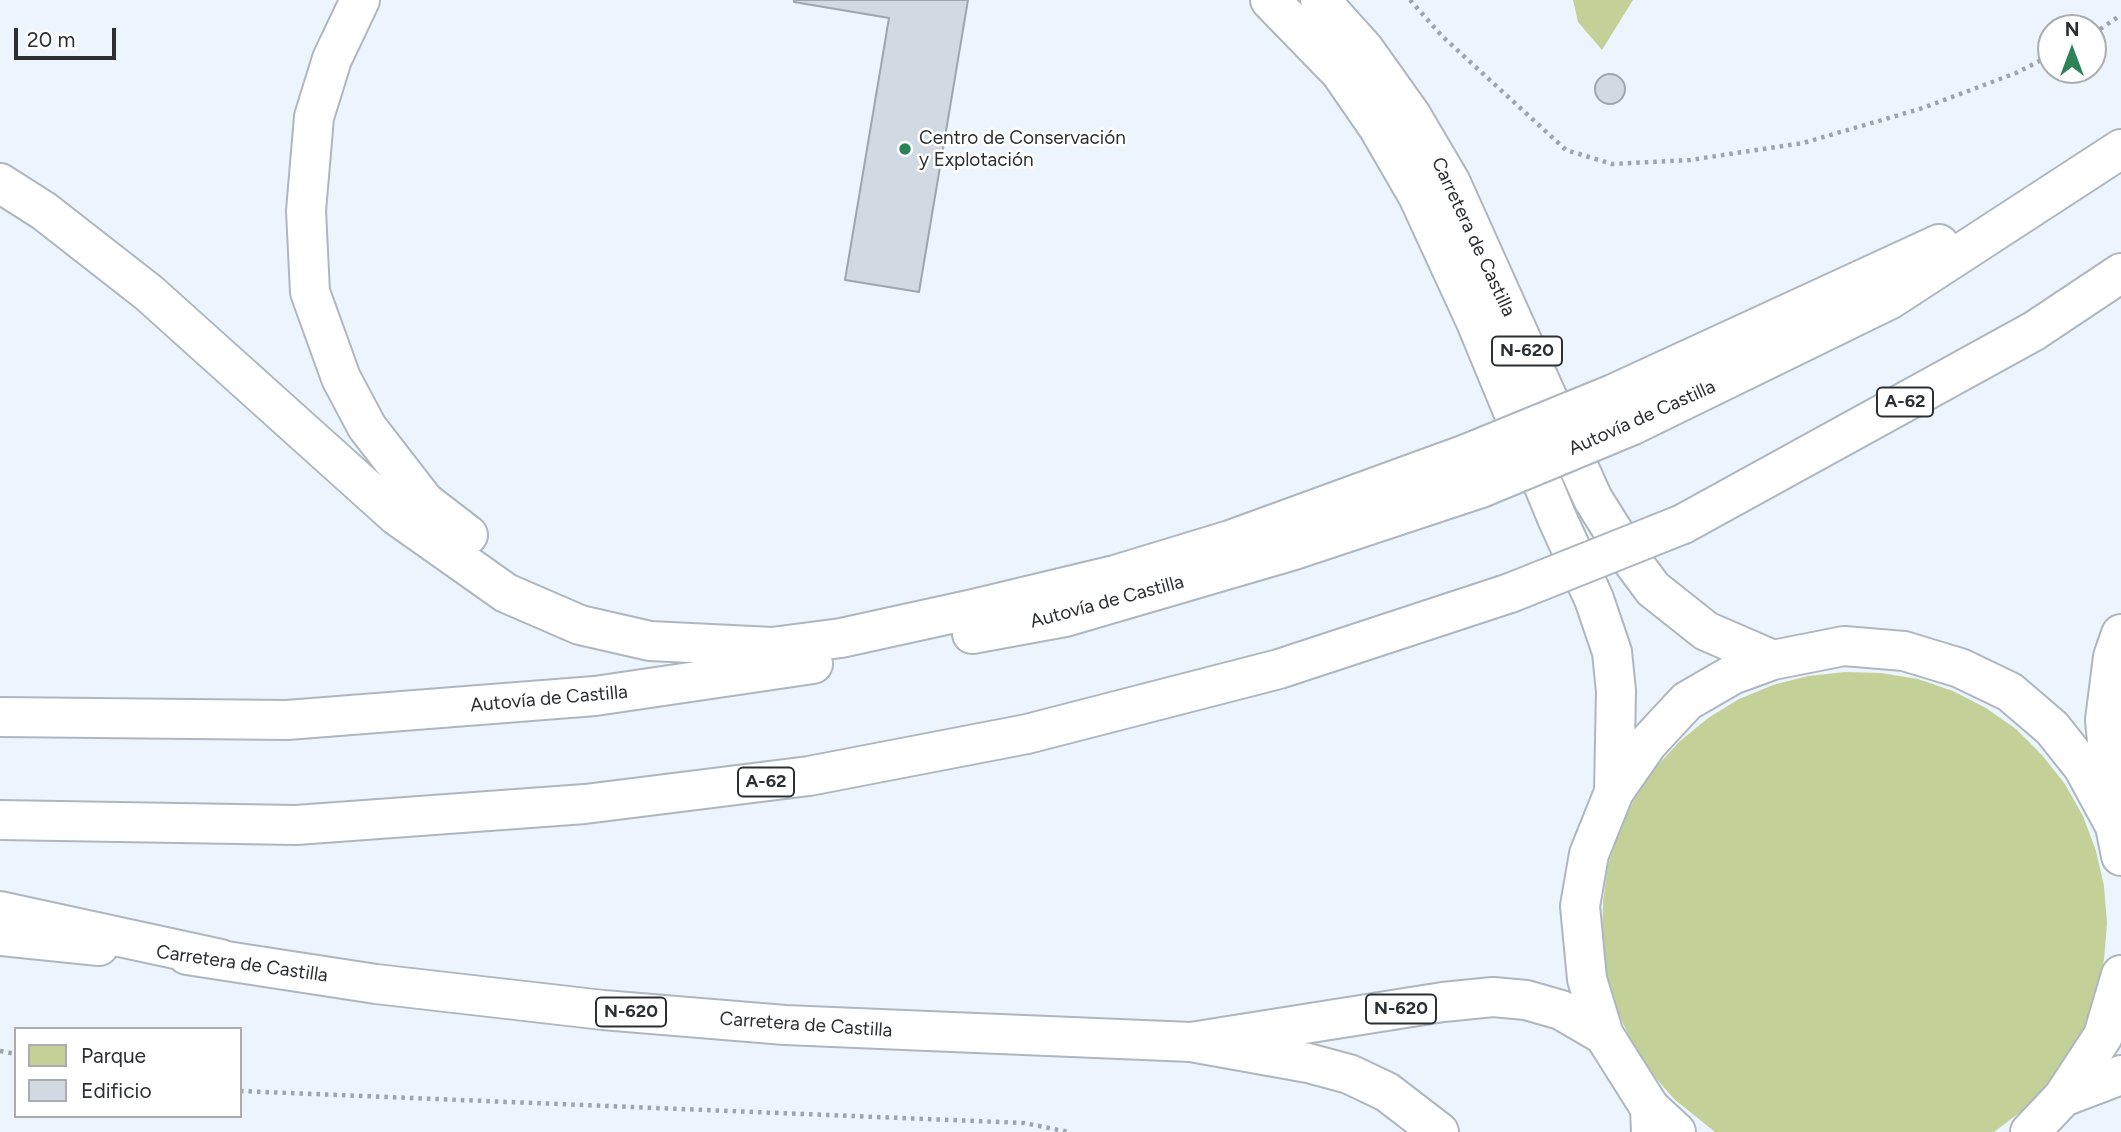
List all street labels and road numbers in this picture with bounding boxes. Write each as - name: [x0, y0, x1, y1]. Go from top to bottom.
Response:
- street label: Carretera de Castilla: [1426, 154, 1520, 320]
- road number: N-620: [1492, 337, 1562, 366]
- street label: Autovía de Castilla: [1565, 375, 1719, 461]
- road number: A-62: [1877, 388, 1933, 416]
- street label: Autovía de Castilla: [1028, 571, 1186, 633]
- street label: Autovía de Castilla: [469, 681, 629, 717]
- road number: A-62: [738, 768, 794, 796]
- street label: Carretera de Castilla: [155, 941, 329, 987]
- road number: N-620: [1366, 994, 1436, 1024]
- road number: N-620: [596, 998, 666, 1027]
- street label: Carretera de Castilla: [719, 1008, 893, 1042]

